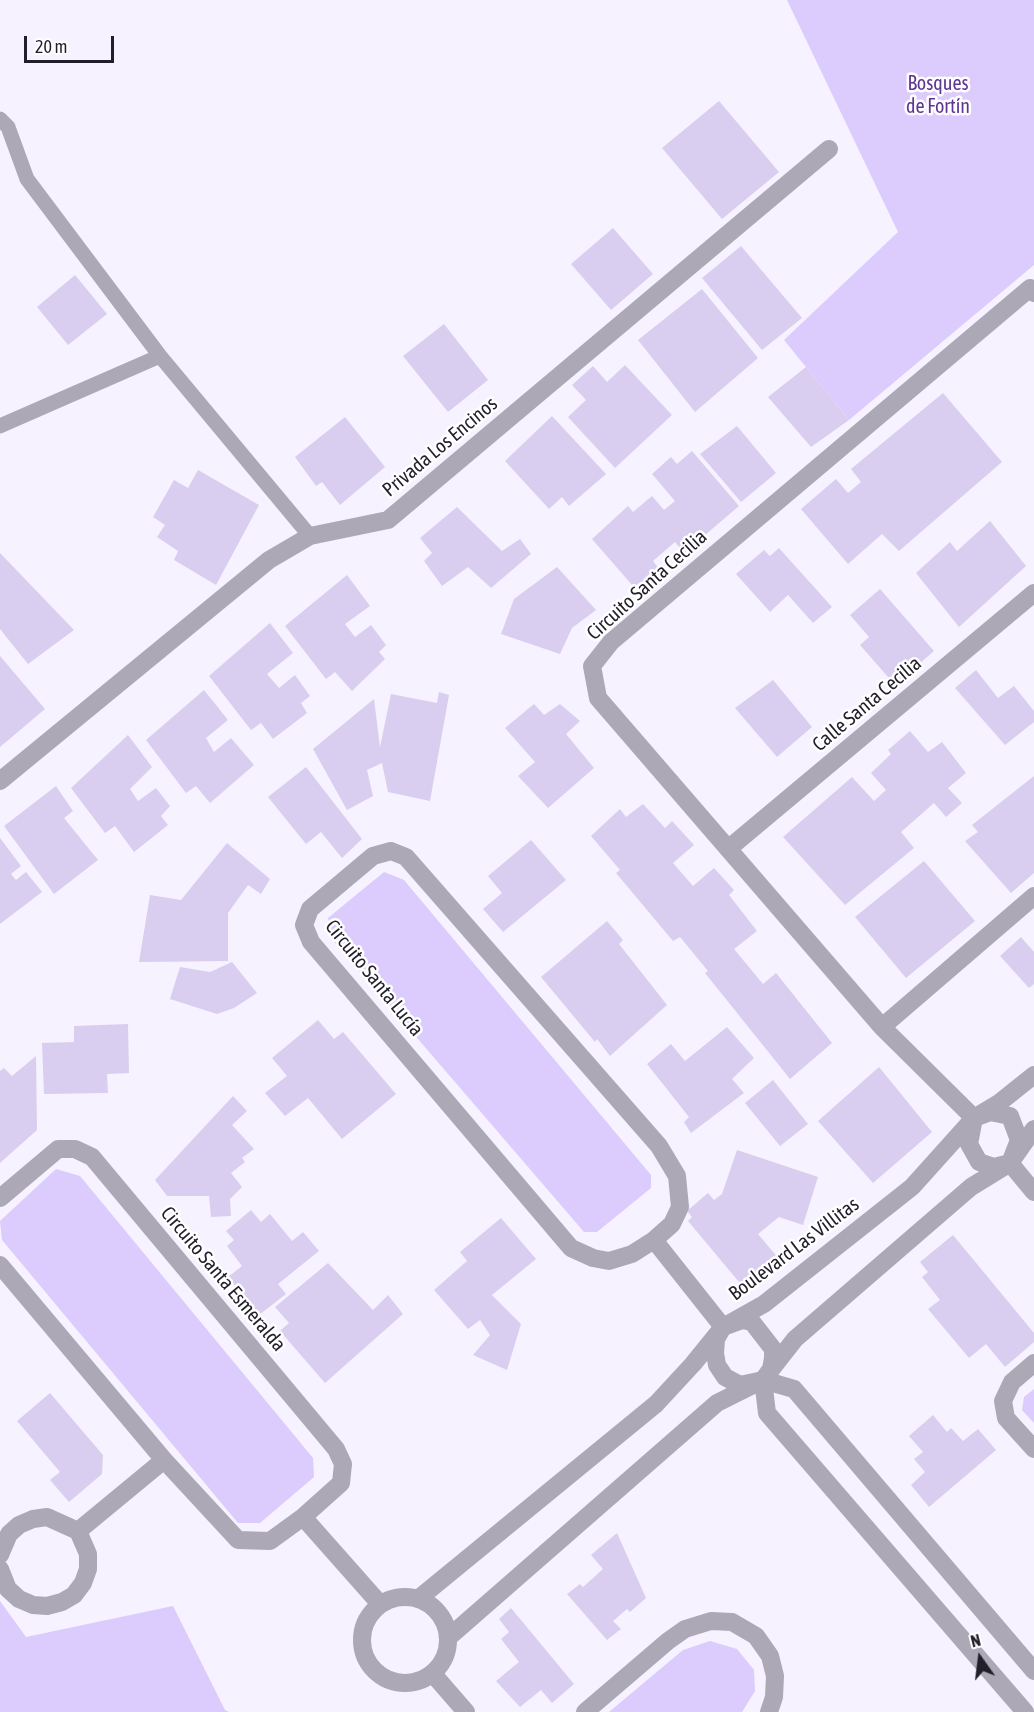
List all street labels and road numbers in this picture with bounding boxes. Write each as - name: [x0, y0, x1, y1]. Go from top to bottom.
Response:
- street label: Privada Los Encinos: [378, 392, 502, 502]
- street label: Circuito Santa Cecilia: [582, 525, 712, 645]
- street label: Calle Santa Cecilia: [808, 651, 926, 757]
- street label: Circuito Santa Lucía: [320, 915, 428, 1041]
- street label: Boulevard Las Villitas: [724, 1192, 864, 1306]
- street label: Circuito Santa Esmeralda: [155, 1202, 291, 1356]

